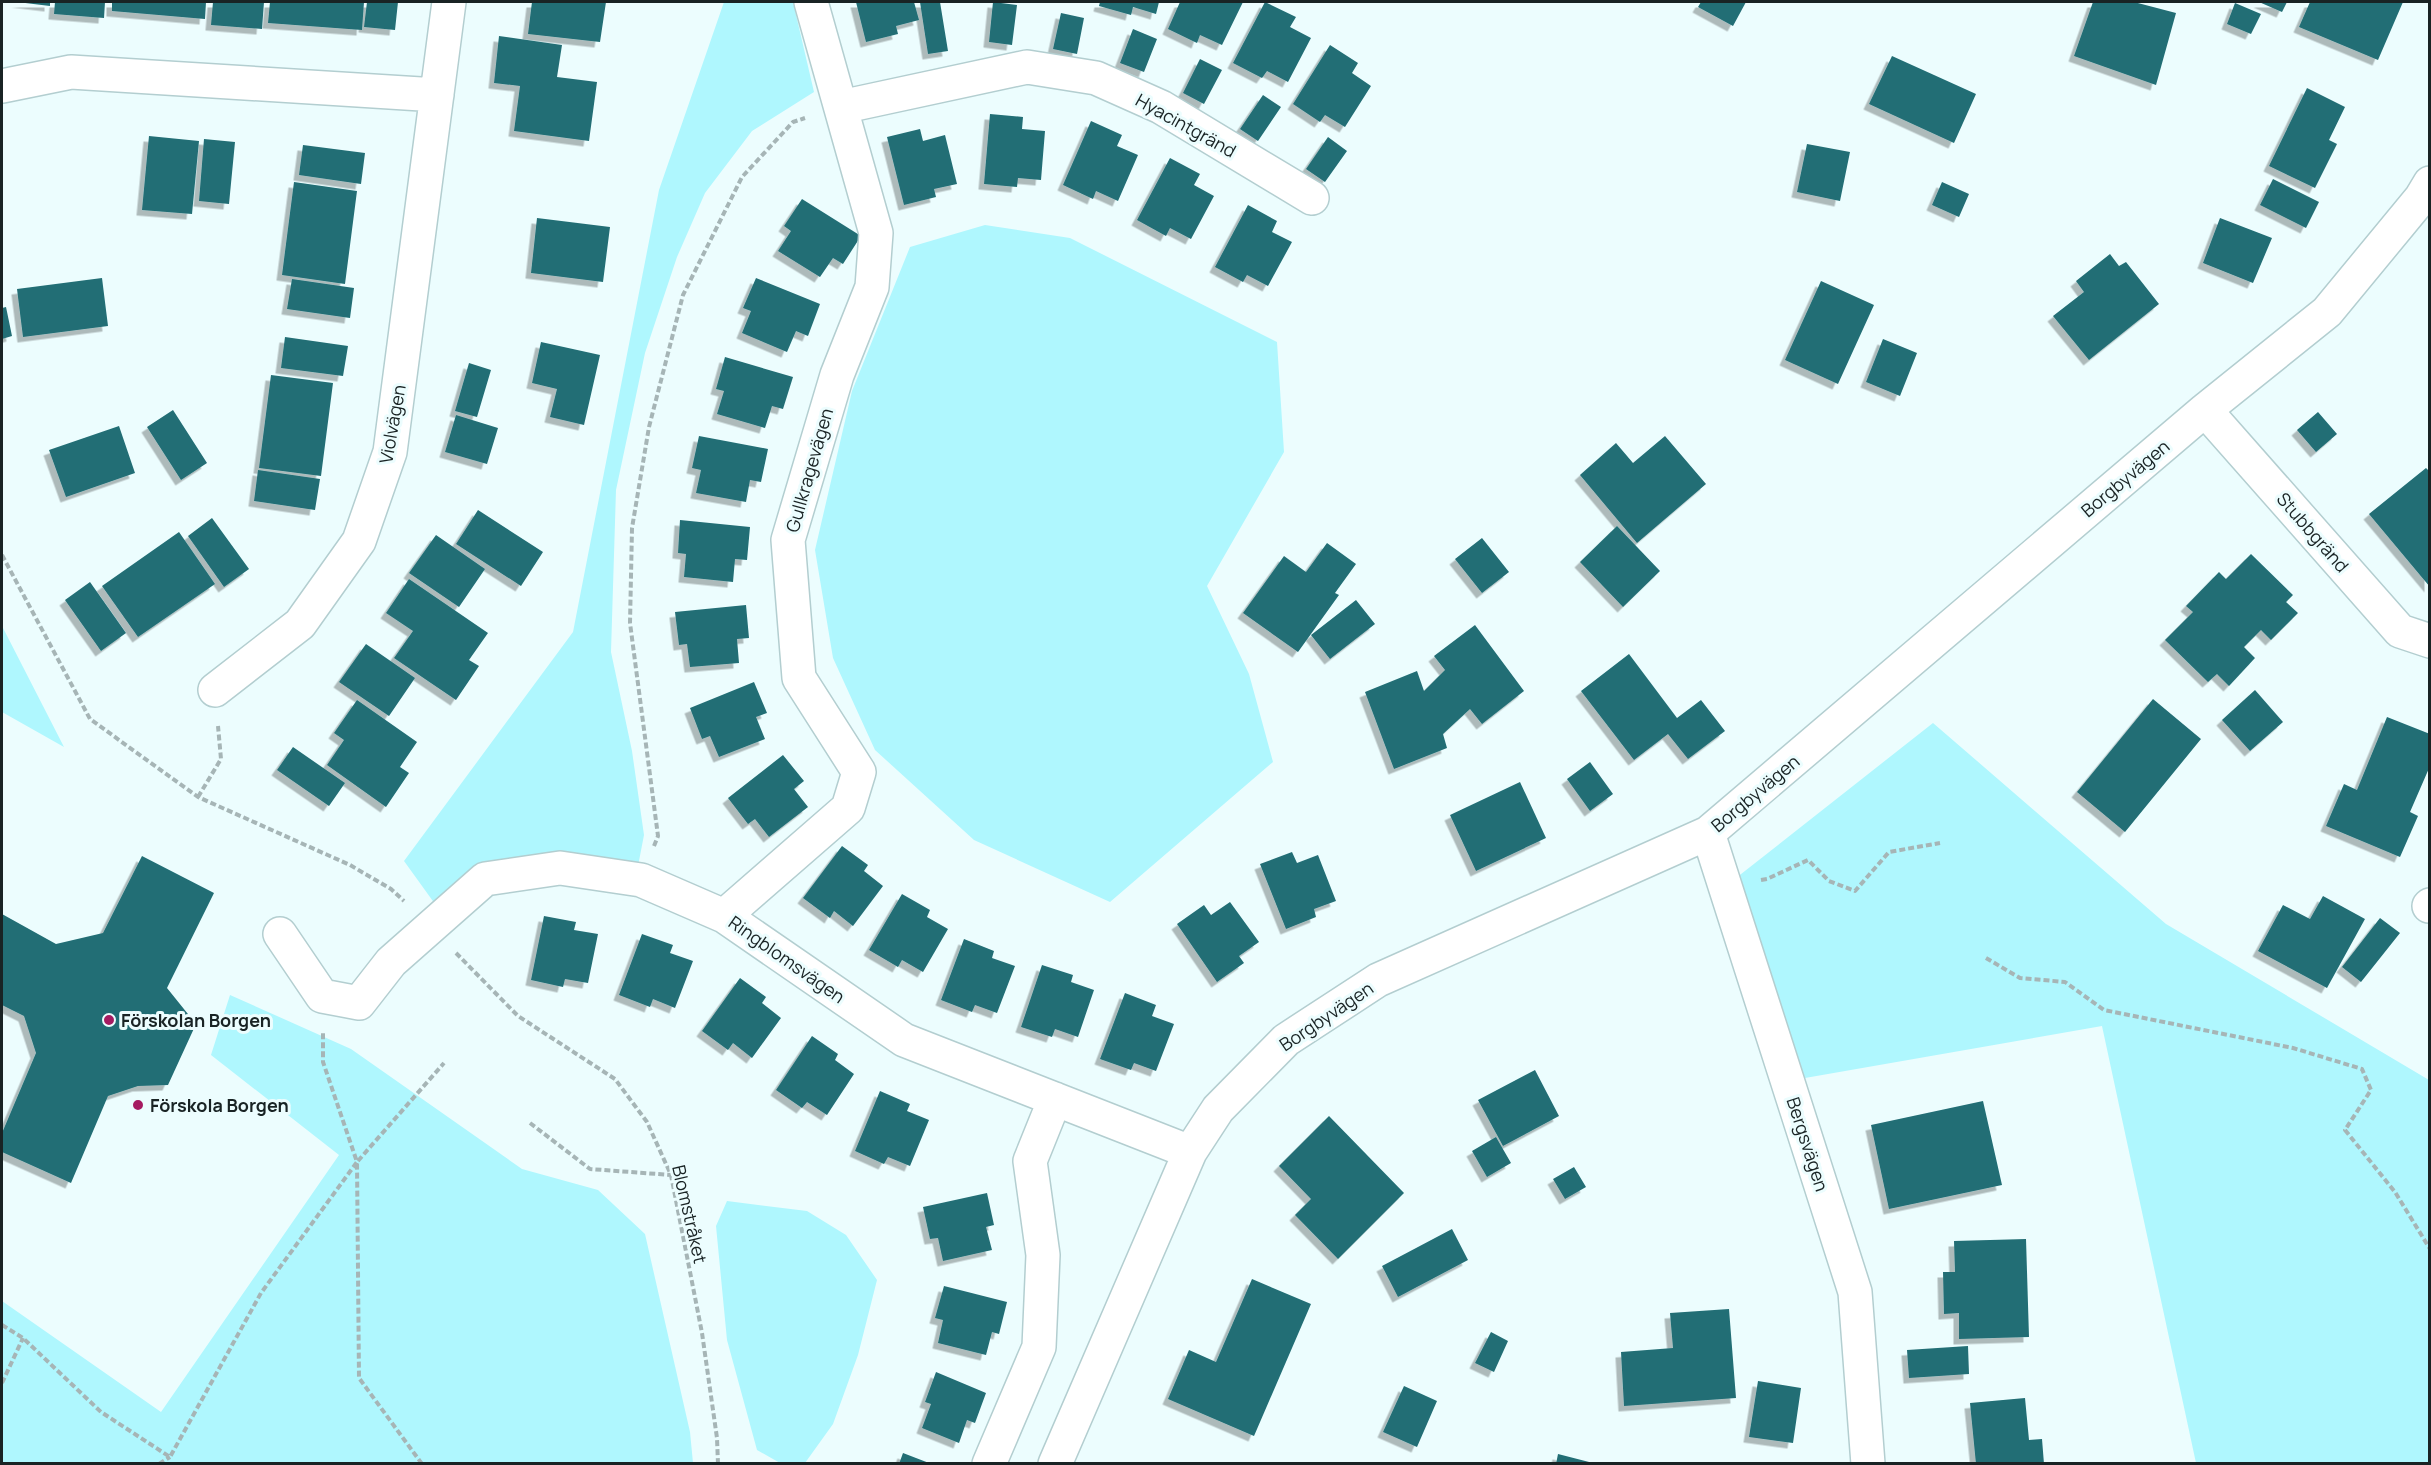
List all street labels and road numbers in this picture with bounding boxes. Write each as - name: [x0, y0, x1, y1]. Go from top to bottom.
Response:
- street label: Hyacintgränd: [1131, 88, 1241, 162]
- street label: Violvägen: [373, 383, 411, 465]
- street label: Gullkragevägen: [780, 405, 838, 535]
- street label: Borgbyvägen: [2076, 434, 2174, 522]
- street label: Stubbgränd: [2272, 487, 2354, 577]
- street label: Borgbyvägen: [1706, 749, 1804, 837]
- street label: Ringblomsvägen: [724, 910, 850, 1008]
- street label: Borgbyvägen: [1274, 976, 1378, 1056]
- street label: Bergsvägen: [1782, 1094, 1834, 1194]
- street label: Blomstråket: [667, 1162, 713, 1266]

